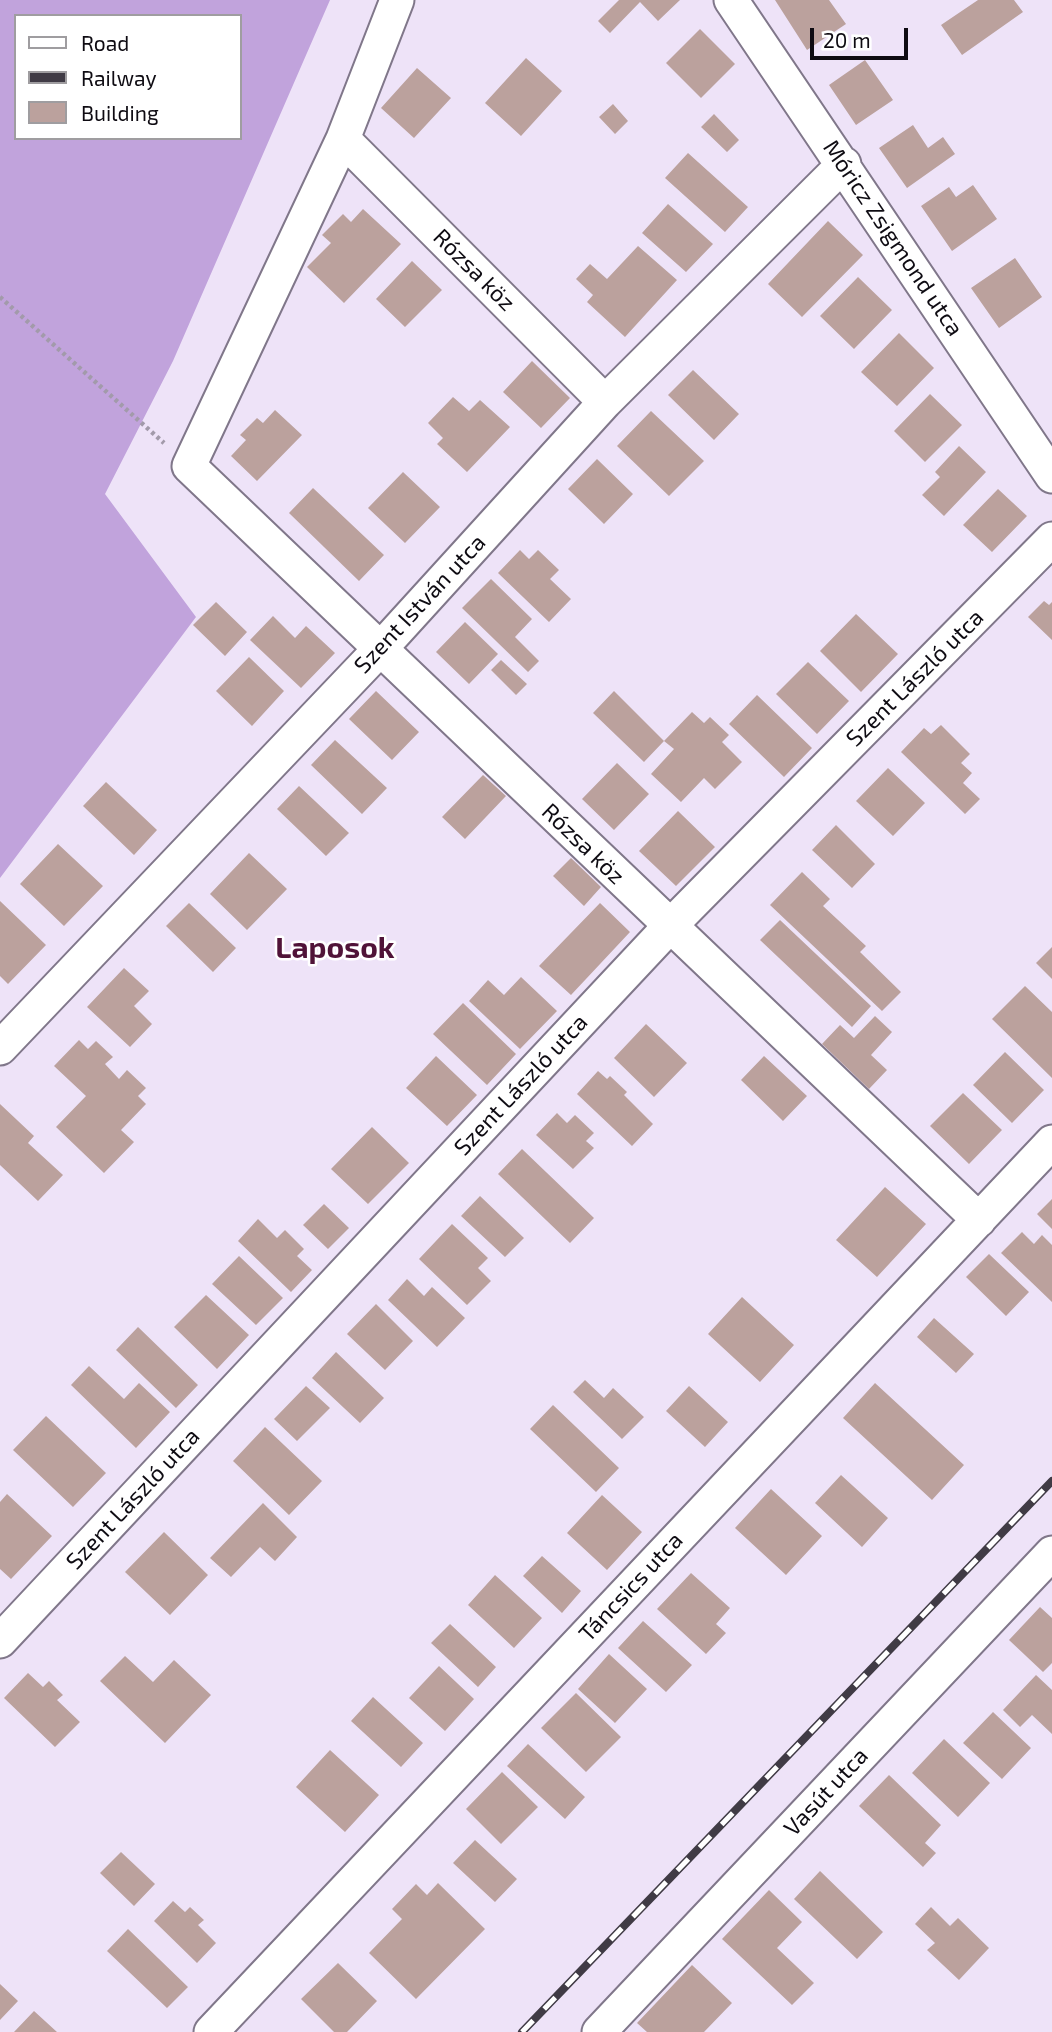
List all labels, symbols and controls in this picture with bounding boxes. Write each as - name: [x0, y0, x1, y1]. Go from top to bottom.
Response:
- legend: [14, 14, 242, 140]
- scale bar: [814, 14, 912, 58]
- text: 20 m: [823, 27, 871, 52]
- text: Road: [81, 30, 129, 55]
- text: Railway: [81, 65, 157, 90]
- text: Building: [81, 100, 159, 125]
- street label: Móricz Zsigmond utca: [817, 135, 969, 341]
- street label: Rózsa köz: [427, 223, 521, 317]
- street label: Szent István utca: [349, 529, 491, 679]
- street label: Szent László utca: [841, 604, 989, 752]
- street label: Rózsa köz: [536, 798, 630, 890]
- district label: Laposok: [275, 930, 395, 966]
- street label: Szent László utca: [449, 1009, 593, 1161]
- street label: Szent László utca: [61, 1423, 205, 1575]
- street label: Táncsics utca: [573, 1527, 689, 1647]
- street label: Vasút utca: [778, 1742, 874, 1842]

